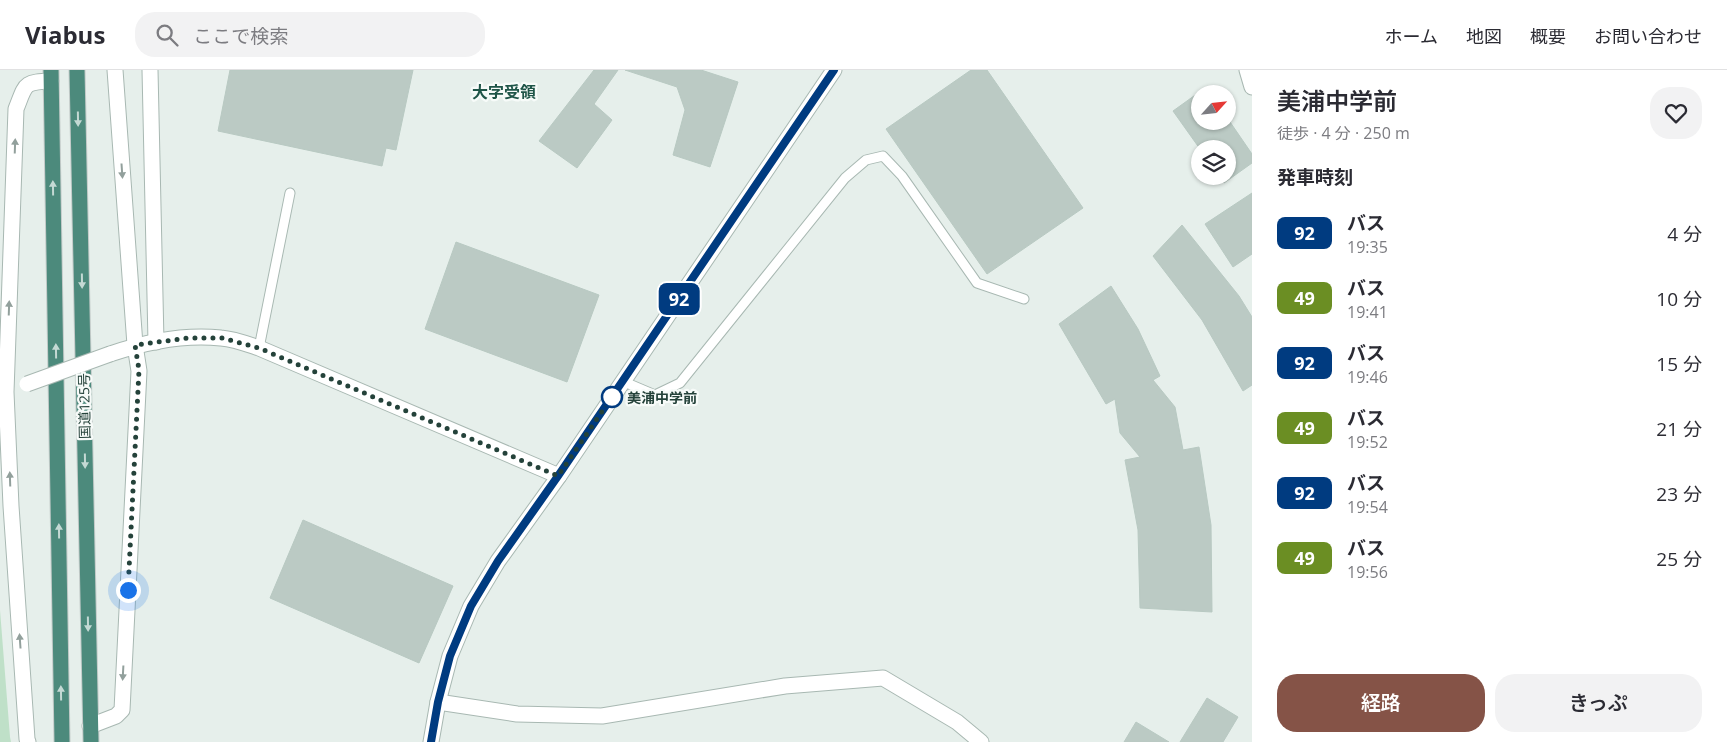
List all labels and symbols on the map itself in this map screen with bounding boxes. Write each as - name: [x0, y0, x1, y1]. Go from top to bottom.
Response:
- district label: 大字受領: [472, 81, 536, 103]
- north arrow: [1191, 85, 1236, 130]
- one-way arrow: [74, 111, 82, 127]
- one-way arrow: [11, 138, 19, 154]
- one-way arrow: [119, 163, 127, 179]
- one-way arrow: [49, 180, 57, 196]
- one-way arrow: [78, 273, 86, 289]
- line badge: 92: [656, 283, 702, 315]
- one-way arrow: [6, 300, 14, 316]
- one-way arrow: [52, 343, 60, 359]
- street label: 国道125号: [74, 373, 94, 439]
- marker: 美浦中学前: [601, 386, 623, 408]
- place label: 美浦中学前: [627, 388, 697, 407]
- one-way arrow: [81, 453, 89, 469]
- one-way arrow: [6, 471, 14, 487]
- one-way arrow: [55, 523, 63, 539]
- your location: [116, 578, 141, 603]
- one-way arrow: [84, 616, 92, 632]
- one-way arrow: [16, 633, 24, 649]
- one-way arrow: [119, 666, 127, 682]
- one-way arrow: [57, 685, 65, 701]

